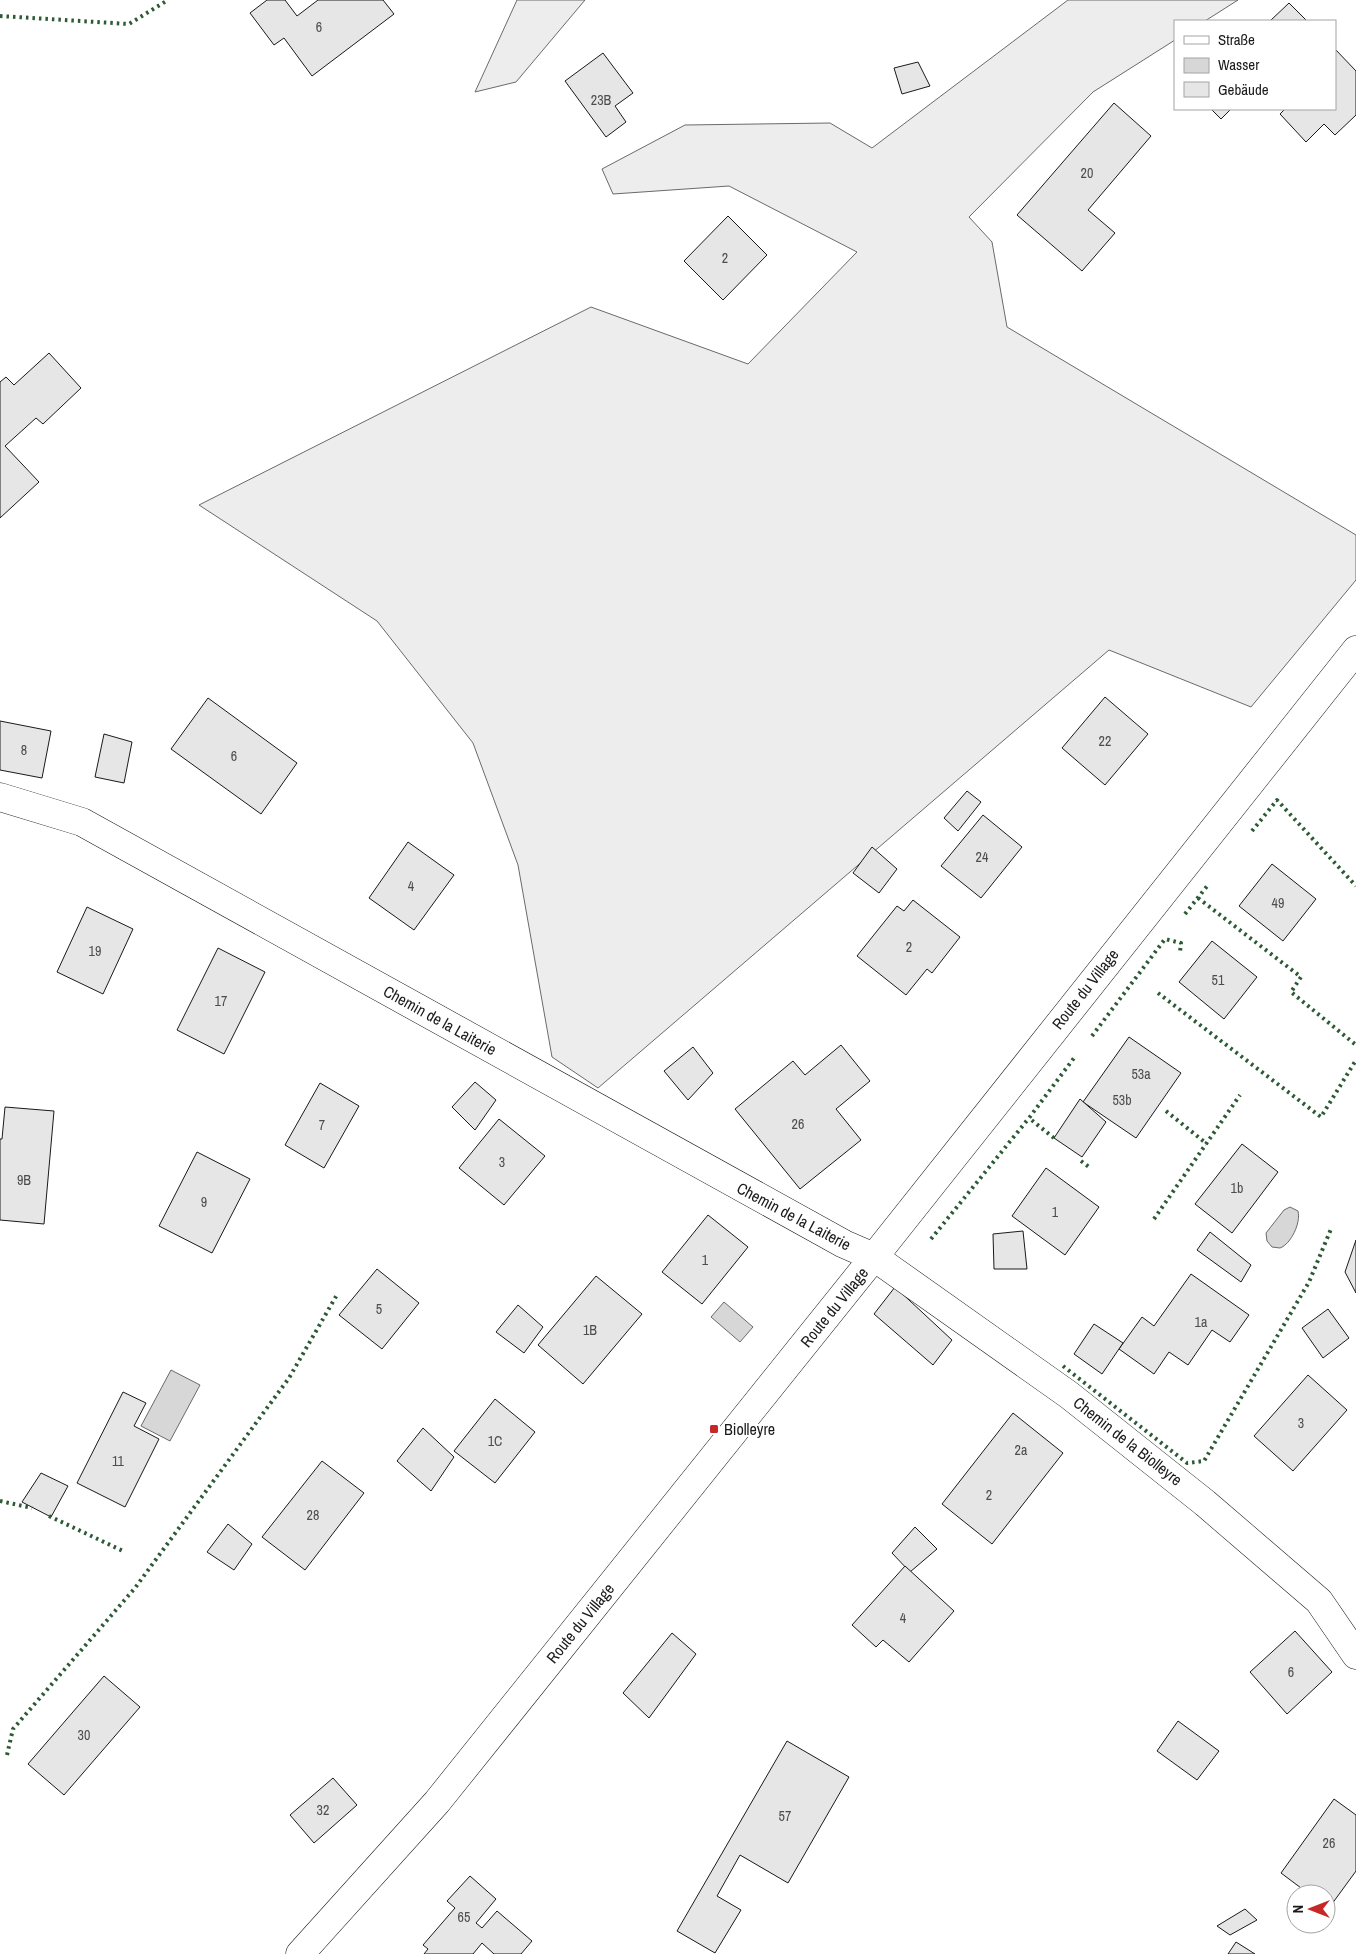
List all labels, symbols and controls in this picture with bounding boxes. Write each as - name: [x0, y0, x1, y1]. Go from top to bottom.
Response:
- house number: 6: [316, 18, 322, 36]
- legend: [1174, 20, 1336, 110]
- text: Straße: [1218, 29, 1255, 50]
- text: Wasser: [1218, 54, 1259, 75]
- text: Gebäude: [1218, 79, 1269, 100]
- house number: 23B: [591, 91, 612, 109]
- house number: 20: [1081, 164, 1093, 182]
- house number: 2: [722, 249, 728, 267]
- house number: 22: [1099, 732, 1111, 750]
- house number: 8: [21, 741, 27, 759]
- house number: 6: [231, 747, 237, 765]
- house number: 24: [976, 848, 989, 866]
- house number: 4: [408, 877, 415, 895]
- house number: 49: [1272, 894, 1284, 912]
- house number: 2: [906, 938, 912, 956]
- house number: 19: [89, 942, 101, 960]
- street label: Route du Village: [1047, 944, 1123, 1034]
- house number: 51: [1212, 971, 1225, 989]
- street label: Chemin de la Laiterie: [379, 980, 501, 1060]
- house number: 17: [215, 992, 227, 1010]
- house number: 53a: [1131, 1065, 1151, 1083]
- house number: 53b: [1112, 1091, 1132, 1109]
- house number: 26: [792, 1115, 804, 1133]
- house number: 7: [319, 1116, 325, 1134]
- house number: 3: [499, 1153, 505, 1171]
- house number: 9B: [17, 1171, 31, 1189]
- street label: Chemin de la Laiterie: [733, 1177, 855, 1255]
- house number: 1b: [1231, 1179, 1243, 1197]
- house number: 9: [201, 1193, 207, 1211]
- house number: 1: [1052, 1203, 1059, 1221]
- house number: 1: [702, 1251, 709, 1269]
- street label: Route du Village: [795, 1262, 873, 1352]
- house number: 5: [376, 1300, 382, 1318]
- house number: 1a: [1195, 1313, 1208, 1331]
- house number: 1B: [583, 1321, 597, 1339]
- street label: Chemin de la Biolleyre: [1069, 1391, 1187, 1491]
- house number: 3: [1298, 1414, 1304, 1432]
- place label: Biolleyre: [724, 1418, 775, 1440]
- marker: Biolleyre: [708, 1423, 720, 1435]
- house number: 1C: [488, 1432, 502, 1450]
- house number: 2a: [1015, 1441, 1028, 1459]
- house number: 11: [112, 1452, 125, 1470]
- house number: 2: [986, 1486, 992, 1504]
- house number: 28: [307, 1506, 319, 1524]
- street label: Route du Village: [541, 1578, 619, 1668]
- house number: 4: [900, 1609, 907, 1627]
- house number: 6: [1288, 1663, 1294, 1681]
- house number: 30: [78, 1726, 90, 1744]
- house number: 32: [317, 1801, 329, 1819]
- house number: 57: [779, 1807, 791, 1825]
- house number: 26: [1323, 1834, 1335, 1852]
- north arrow: [1286, 1884, 1336, 1934]
- text: N: [1289, 1905, 1307, 1913]
- house number: 65: [458, 1908, 470, 1926]

